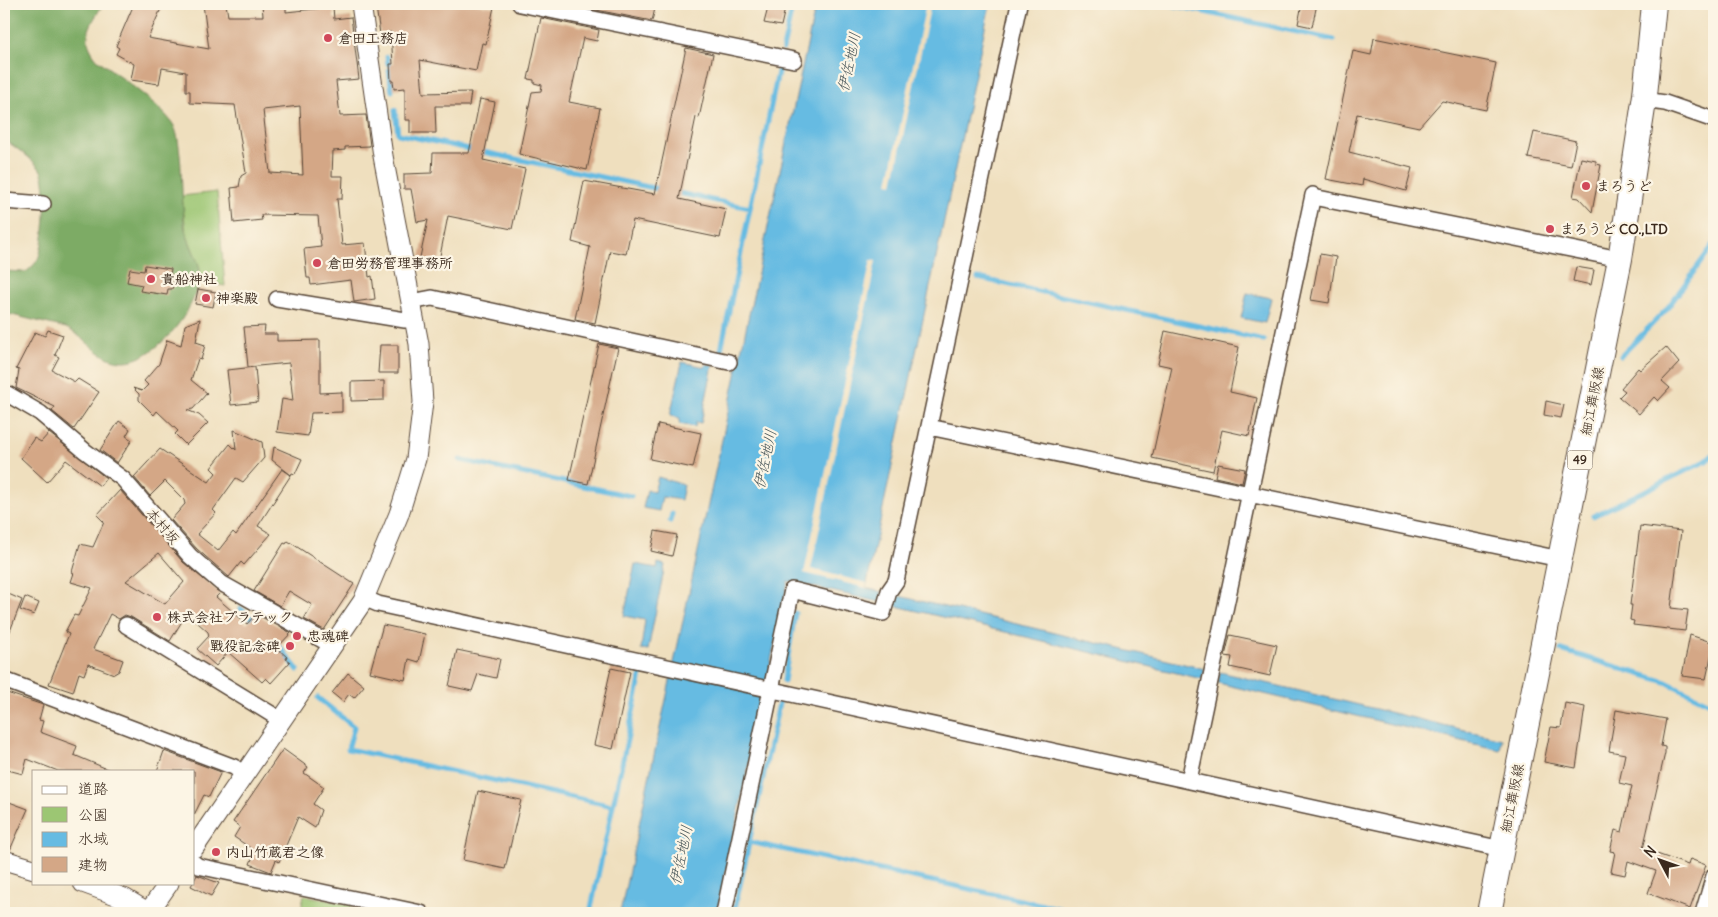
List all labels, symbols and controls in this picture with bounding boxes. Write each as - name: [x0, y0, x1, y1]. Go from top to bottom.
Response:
- place label: 倉田工務店: [338, 29, 408, 47]
- water label: 伊佐地川: [833, 31, 864, 93]
- marker: 倉田工務店: [322, 32, 334, 44]
- place label: まろうど: [1596, 177, 1652, 195]
- marker: まろうど: [1580, 180, 1592, 192]
- place label: まろうど CO.,LTD: [1560, 220, 1668, 238]
- marker: まろうど CO.,LTD: [1544, 223, 1556, 235]
- place label: 倉田労務管理事務所: [327, 254, 453, 272]
- marker: 倉田労務管理事務所: [311, 257, 323, 269]
- place label: 貴船神社: [161, 270, 217, 288]
- marker: 貴船神社: [145, 273, 157, 285]
- place label: 神楽殿: [216, 289, 258, 307]
- marker: 神楽殿: [200, 292, 212, 304]
- street label: 細江舞阪線: [1576, 365, 1608, 437]
- water label: 伊佐地川: [749, 428, 780, 490]
- road number: 49: [1568, 450, 1592, 470]
- street label: 本村坂: [142, 504, 184, 548]
- place label: 株式会社プラテック: [167, 608, 293, 626]
- marker: 株式会社プラテック: [151, 611, 163, 623]
- place label: 忠魂碑: [307, 627, 349, 645]
- marker: 忠魂碑: [291, 630, 303, 642]
- place label: 戰役記念碑: [210, 637, 280, 655]
- marker: 戰役記念碑: [284, 640, 296, 652]
- street label: 細江舞阪線: [1496, 762, 1528, 834]
- legend: [32, 770, 195, 884]
- text: 道路: [78, 779, 108, 798]
- text: 公園: [78, 805, 108, 824]
- water label: 伊佐地川: [665, 824, 696, 886]
- text: 水域: [78, 829, 108, 848]
- north arrow: [1636, 834, 1686, 884]
- text: N: [1640, 842, 1660, 861]
- place label: 内山竹蔵君之像: [226, 843, 324, 861]
- marker: 内山竹蔵君之像: [210, 846, 222, 858]
- text: 建物: [78, 855, 108, 874]

